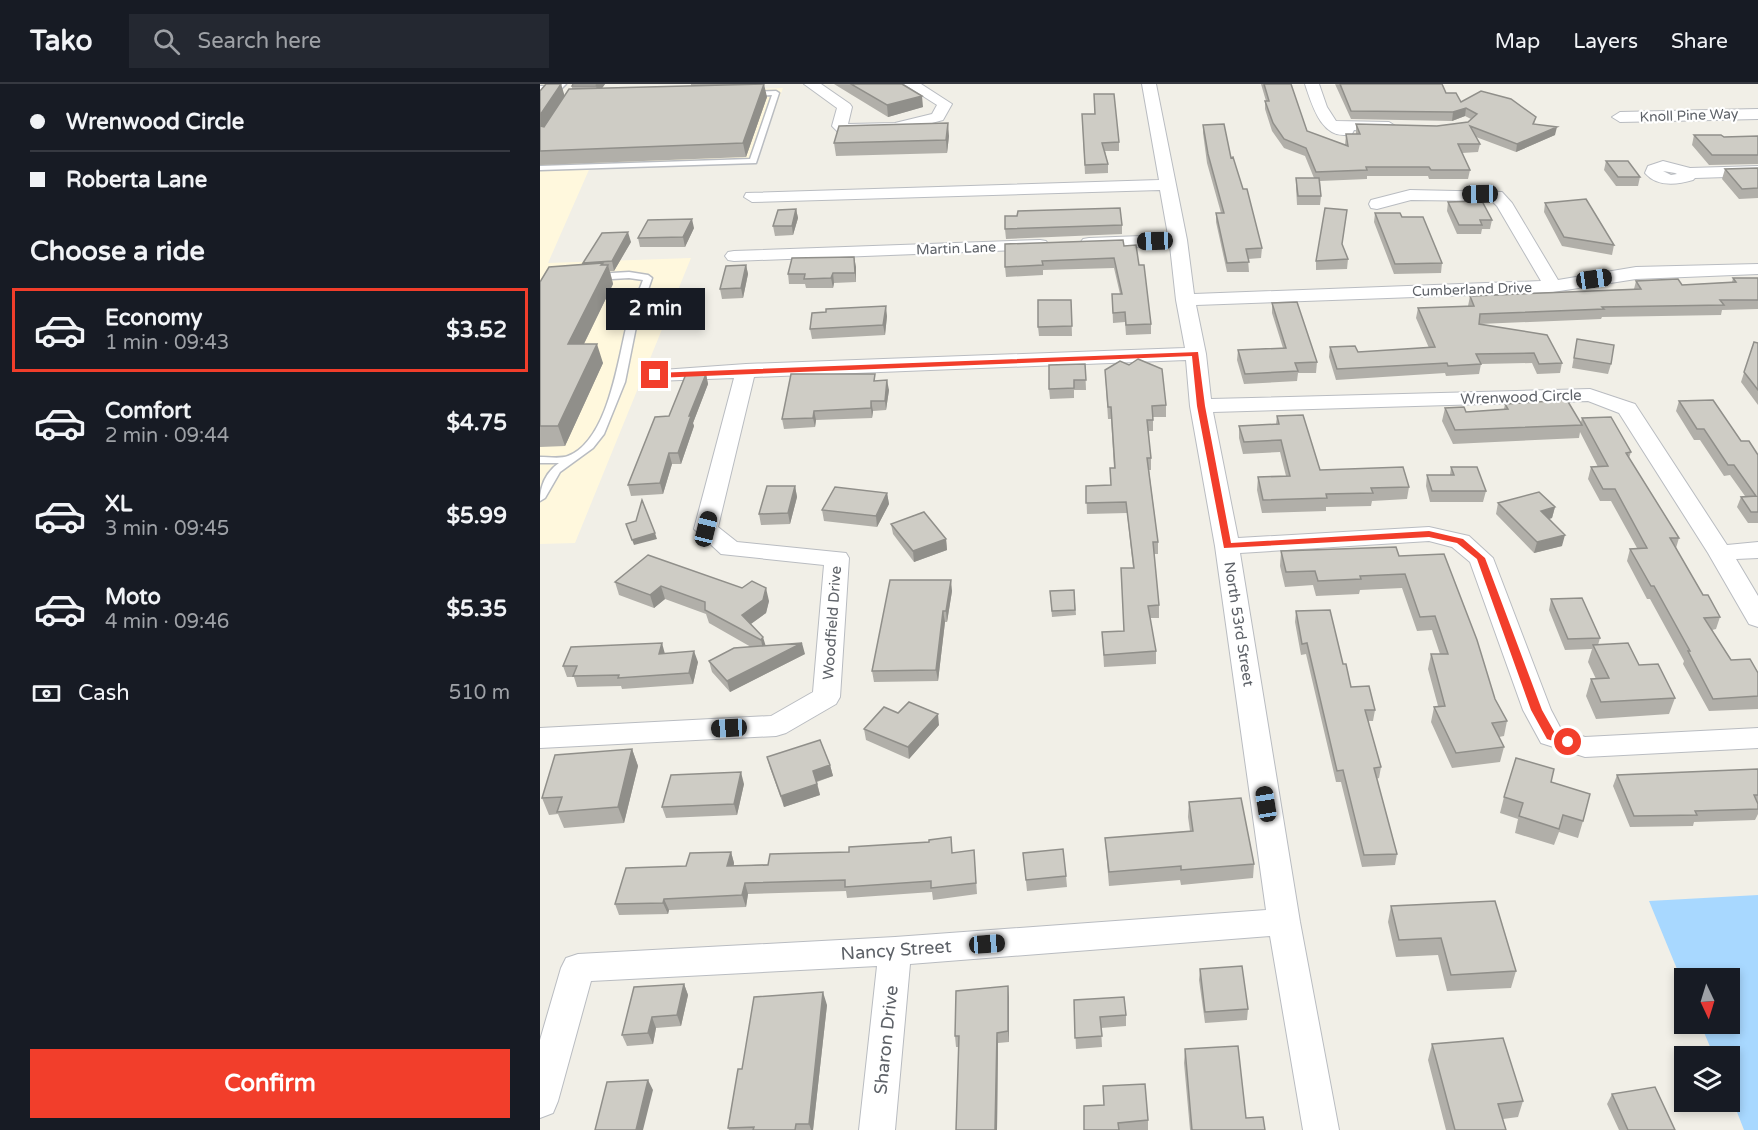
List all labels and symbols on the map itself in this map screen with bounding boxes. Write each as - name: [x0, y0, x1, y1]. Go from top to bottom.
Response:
- street label: Knoll Pine Way: [1639, 105, 1739, 126]
- car: [1462, 185, 1498, 203]
- car: [1137, 231, 1173, 251]
- street label: Martin Lane: [916, 239, 996, 258]
- car: [1575, 268, 1613, 290]
- street label: Cumberland Drive: [1412, 279, 1532, 300]
- callout: 2 min: [606, 288, 704, 330]
- route end: [641, 361, 668, 388]
- street label: Wrenwood Circle: [1460, 386, 1582, 408]
- car: [693, 509, 719, 549]
- street label: North 53rd Street: [1220, 560, 1258, 688]
- street label: Woodfield Drive: [819, 565, 845, 681]
- car: [711, 718, 747, 738]
- route start: [1554, 728, 1581, 755]
- car: [1254, 785, 1278, 823]
- car: [968, 934, 1006, 954]
- street label: Nancy Street: [840, 935, 952, 965]
- north arrow: [1674, 968, 1740, 1034]
- street label: Sharon Drive: [869, 984, 903, 1096]

